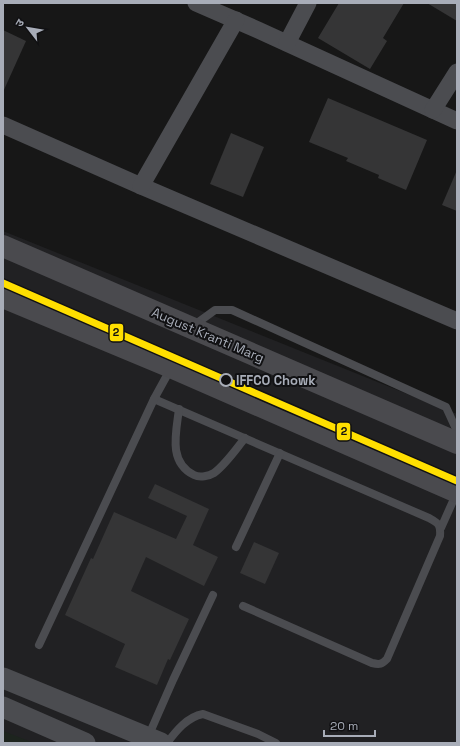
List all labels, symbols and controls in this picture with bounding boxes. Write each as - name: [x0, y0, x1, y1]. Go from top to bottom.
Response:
- north arrow: [8, 8, 48, 48]
- text: उ: [12, 16, 27, 29]
- street label: August Kranti Marg: [149, 304, 267, 366]
- line badge: 2: [109, 323, 124, 342]
- text: 2: [113, 325, 120, 339]
- place label: IFFCO Chowk: [236, 372, 316, 389]
- marker: IFFCO Chowk: [219, 373, 233, 387]
- line badge: 2: [336, 422, 351, 441]
- text: 2: [341, 424, 348, 438]
- scale bar: [324, 712, 375, 738]
- text: 20 m: [330, 718, 358, 734]

